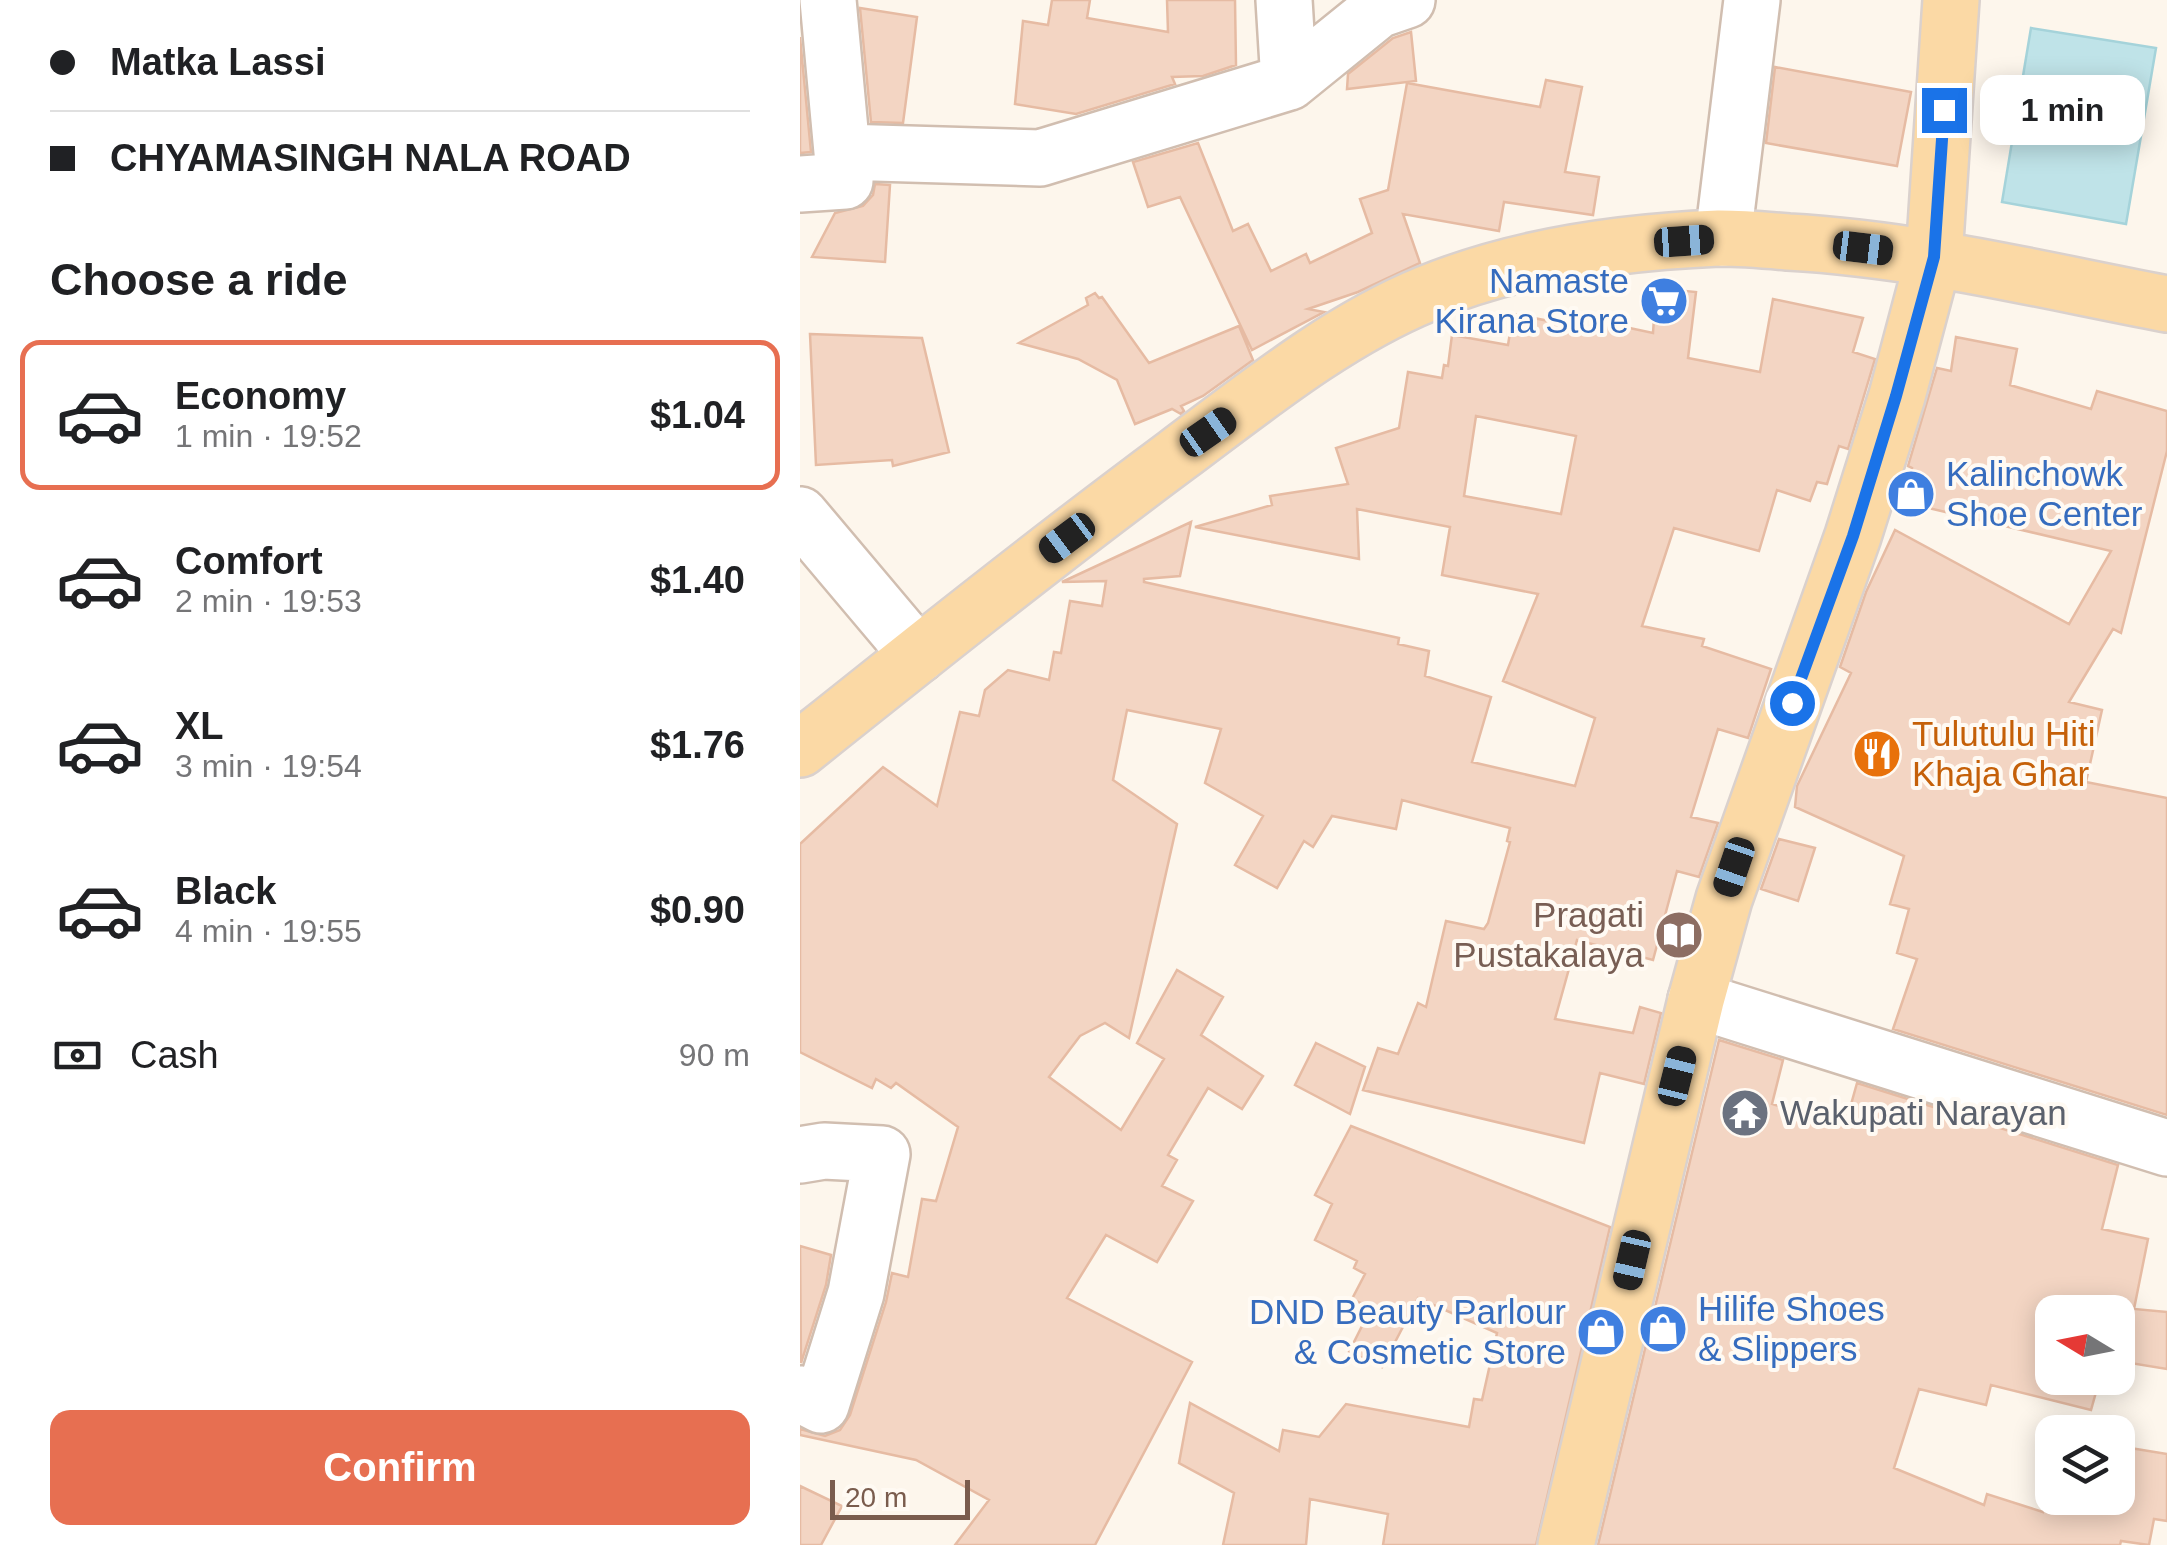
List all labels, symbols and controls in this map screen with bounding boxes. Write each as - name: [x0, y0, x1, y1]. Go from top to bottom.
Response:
- text: Matka Lassi: [110, 41, 325, 83]
- callout: 1 min: [1979, 75, 2144, 145]
- route end: [1922, 88, 1967, 133]
- text: 1 min: [2021, 92, 2104, 128]
- text: CHYAMASINGH NALA ROAD: [110, 137, 631, 179]
- car: [1653, 224, 1715, 258]
- car: [1831, 229, 1895, 267]
- text: Choose a ride: [50, 254, 348, 305]
- place label: Namaste Kirana Store: [1434, 261, 1629, 340]
- supermarket icon: Namaste Kirana Store: [1638, 275, 1690, 327]
- icon: car: [55, 370, 145, 460]
- text: Economy: [175, 375, 346, 417]
- text: $1.04: [650, 394, 745, 436]
- car: [1175, 403, 1241, 461]
- text: 1 min · 19:52: [175, 418, 362, 454]
- place label: Kalinchowk Shoe Center: [1946, 454, 2143, 533]
- shop icon: Kalinchowk Shoe Center: [1885, 468, 1937, 520]
- car: [1034, 508, 1100, 568]
- icon: car: [55, 535, 145, 625]
- text: Comfort: [175, 540, 323, 582]
- text: $1.40: [650, 559, 745, 601]
- text: 2 min · 19:53: [175, 583, 362, 619]
- route start: [1770, 681, 1815, 726]
- icon: car: [55, 700, 145, 790]
- text: XL: [175, 705, 224, 747]
- place label: Tulutulu Hiti Khaja Ghar: [1912, 714, 2096, 793]
- text: $1.76: [650, 724, 745, 766]
- restaurant icon: Tulutulu Hiti Khaja Ghar: [1851, 728, 1903, 780]
- text: 3 min · 19:54: [175, 748, 362, 784]
- car: [1710, 834, 1758, 900]
- icon: car: [55, 865, 145, 955]
- text: Black: [175, 870, 276, 912]
- text: $0.90: [650, 889, 745, 931]
- place label: Pragati Pustakalaya: [1453, 895, 1645, 974]
- library icon: Pragati Pustakalaya: [1653, 909, 1705, 961]
- text: 4 min · 19:55: [175, 913, 362, 949]
- icon: cash: [50, 1028, 105, 1083]
- text: Cash: [130, 1034, 219, 1076]
- text: 90 m: [679, 1037, 750, 1073]
- car: [1655, 1043, 1699, 1109]
- temple icon: Wakupati Narayan: [1719, 1087, 1771, 1139]
- place label: Wakupati Narayan: [1780, 1093, 2067, 1132]
- car: [1611, 1227, 1653, 1293]
- place label: Hilife Shoes & Slippers: [1698, 1289, 1885, 1368]
- place label: DND Beauty Parlour & Cosmetic Store: [1249, 1292, 1566, 1371]
- north arrow: [2035, 1295, 2135, 1395]
- map controls: [2035, 1295, 2135, 1515]
- shop icon: Hilife Shoes & Slippers: [1637, 1303, 1689, 1355]
- shop icon: DND Beauty Parlour & Cosmetic Store: [1575, 1306, 1627, 1358]
- button: Confirm: [50, 1410, 750, 1525]
- button: layers: [2035, 1415, 2135, 1515]
- scale bar: [830, 1475, 970, 1520]
- text: 20 m: [845, 1482, 907, 1513]

